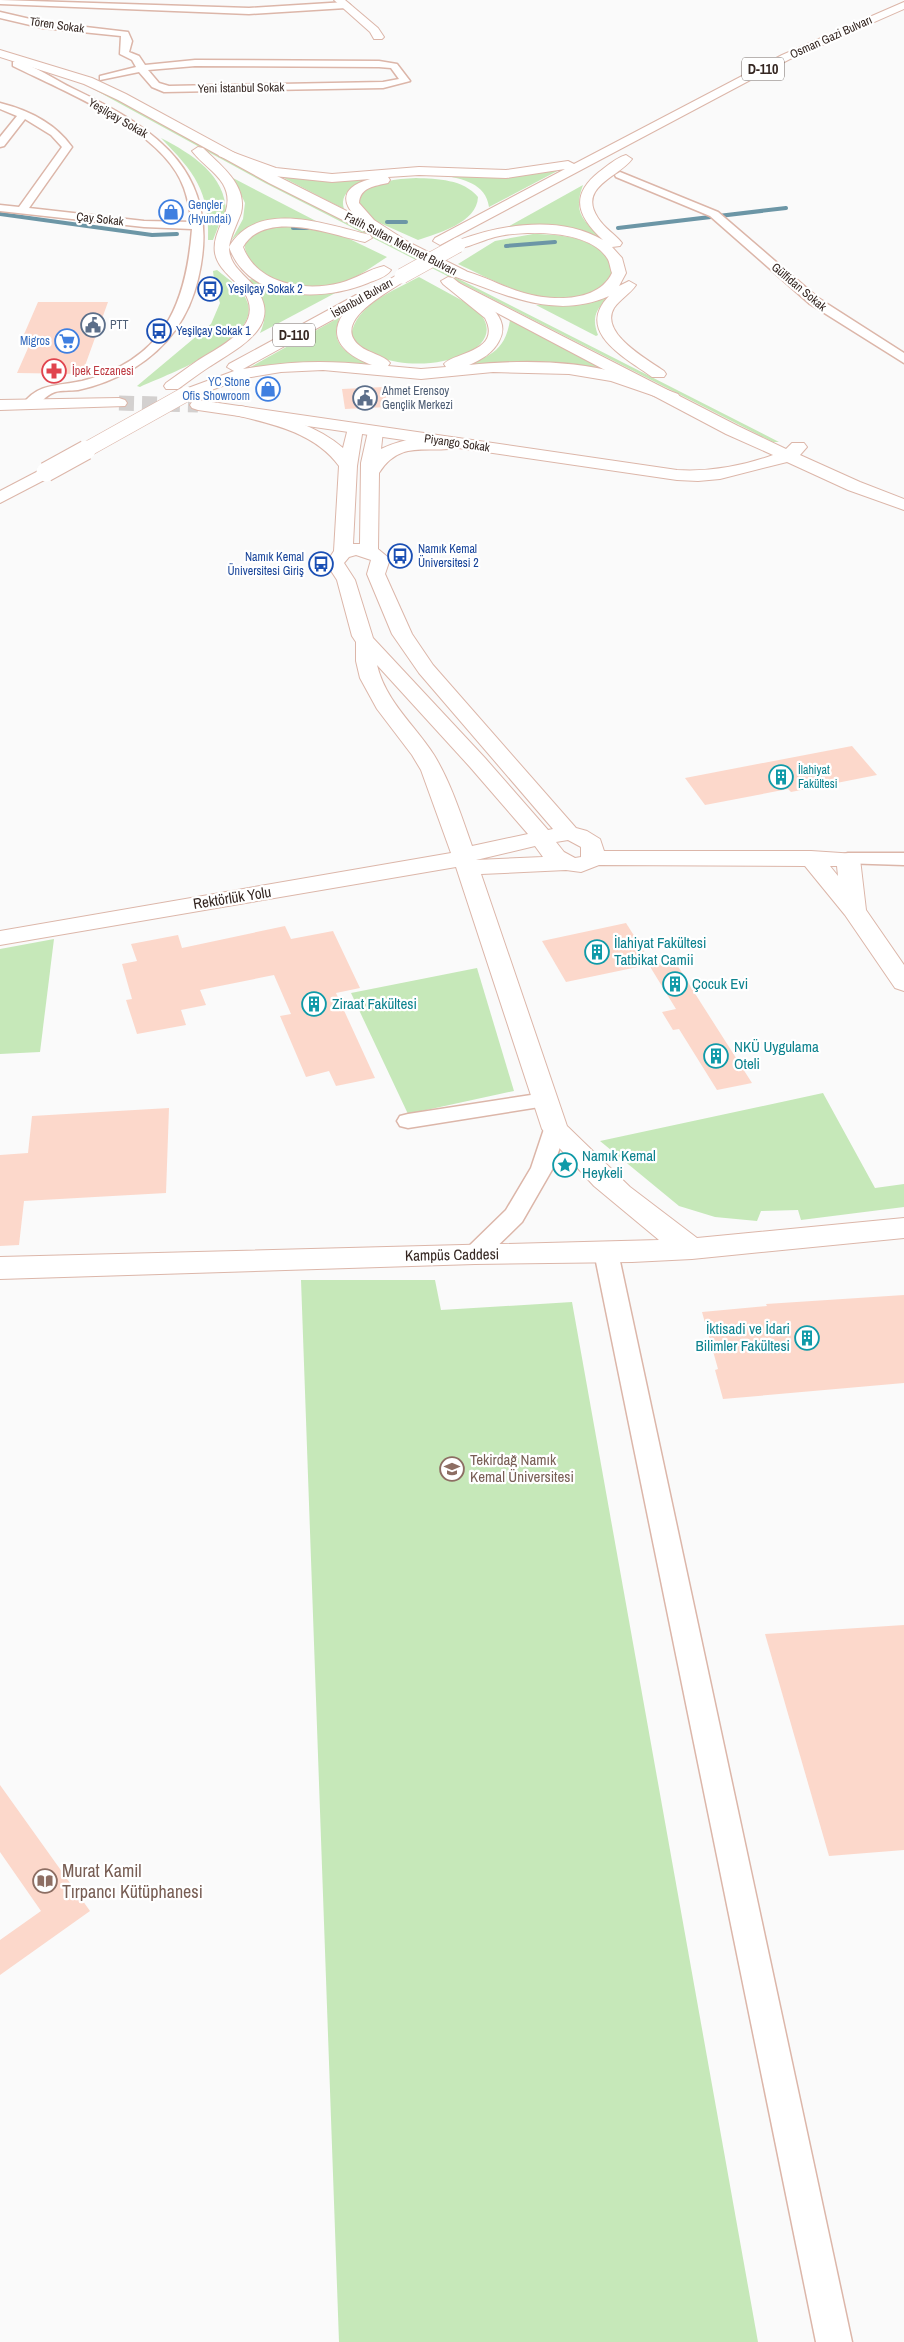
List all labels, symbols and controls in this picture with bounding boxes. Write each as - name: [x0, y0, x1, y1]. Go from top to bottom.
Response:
- street label: Osman Gazi Bulvarı: [787, 12, 875, 62]
- street label: Tören Sokak: [29, 13, 85, 37]
- road number: D-110: [742, 58, 784, 80]
- street label: Yeni İstanbul Sokak: [197, 79, 285, 97]
- street label: Yeşilçay Sokak: [85, 94, 151, 142]
- place label: Gençler (Hyundai): [188, 197, 231, 227]
- shop icon: Gençler (Hyundai): [158, 199, 184, 225]
- street label: Çay Sokak: [75, 209, 125, 229]
- street label: Fatih Sultan Mehmet Bulvarı: [342, 209, 460, 279]
- street label: Gülfidan Sokak: [768, 259, 830, 315]
- street label: İstanbul Bulvarı: [328, 275, 396, 321]
- bus stop icon: Yeşilçay Sokak 2: [197, 276, 223, 302]
- place label: Yeşilçay Sokak 2: [228, 281, 303, 297]
- public building icon: PTT: [80, 312, 106, 338]
- place label: PTT: [110, 317, 129, 333]
- bus stop icon: Yeşilçay Sokak 1: [146, 318, 172, 344]
- place label: Yeşilçay Sokak 1: [176, 323, 251, 339]
- road number: D-110: [273, 324, 315, 346]
- supermarket icon: Migros: [54, 328, 80, 354]
- place label: Migros: [20, 333, 50, 349]
- pharmacy icon: İpek Eczanesi: [41, 358, 67, 384]
- place label: İpek Eczanesi: [72, 363, 134, 379]
- place label: YC Stone Ofis Showroom: [182, 374, 250, 404]
- shop icon: YC Stone Ofis Showroom: [255, 376, 281, 402]
- place label: Ahmet Erensoy Gençlik Merkezi: [381, 383, 453, 413]
- public building icon: Ahmet Erensoy Gençlik Merkezi: [352, 385, 378, 411]
- street label: Piyango Sokak: [423, 430, 491, 456]
- place label: Namık Kemal Üniversitesi 2: [418, 541, 479, 571]
- bus stop icon: Namık Kemal Üniversitesi 2: [387, 543, 413, 569]
- place label: Namık Kemal Üniversitesi Giriş: [227, 549, 304, 579]
- bus stop icon: Namık Kemal Üniversitesi Giriş: [308, 551, 334, 577]
- place label: İlahiyat Fakültesi: [798, 762, 837, 792]
- building icon: İlahiyat Fakültesi: [768, 764, 794, 790]
- street label: Rektörlük Yolu: [191, 881, 272, 914]
- place label: İlahiyat Fakültesi Tatbikat Camii: [614, 932, 706, 970]
- building icon: İlahiyat Fakültesi Tatbikat Camii: [584, 939, 610, 965]
- building icon: Çocuk Evi: [662, 971, 688, 997]
- place label: Çocuk Evi: [692, 973, 748, 994]
- building icon: Ziraat Fakültesi: [301, 991, 327, 1017]
- place label: Ziraat Fakültesi: [332, 993, 417, 1014]
- place label: NKÜ Uygulama Oteli: [734, 1036, 819, 1074]
- building icon: NKÜ Uygulama Oteli: [703, 1043, 729, 1069]
- place label: Namık Kemal Heykeli: [582, 1145, 656, 1183]
- place icon: Namık Kemal Heykeli: [552, 1152, 578, 1178]
- street label: Kampüs Caddesi: [405, 1243, 499, 1266]
- place label: İktisadi ve İdari Bilimler Fakültesi: [696, 1318, 790, 1356]
- building icon: İktisadi ve İdari Bilimler Fakültesi: [794, 1325, 820, 1351]
- place label: Tekirdağ Namık Kemal Üniversitesi: [470, 1449, 574, 1487]
- school or university icon: Tekirdağ Namık Kemal Üniversitesi: [439, 1456, 465, 1482]
- place label: Murat Kamil Tırpancı Kütüphanesi: [62, 1858, 203, 1904]
- library icon: Murat Kamil Tırpancı Kütüphanesi: [32, 1868, 58, 1894]

